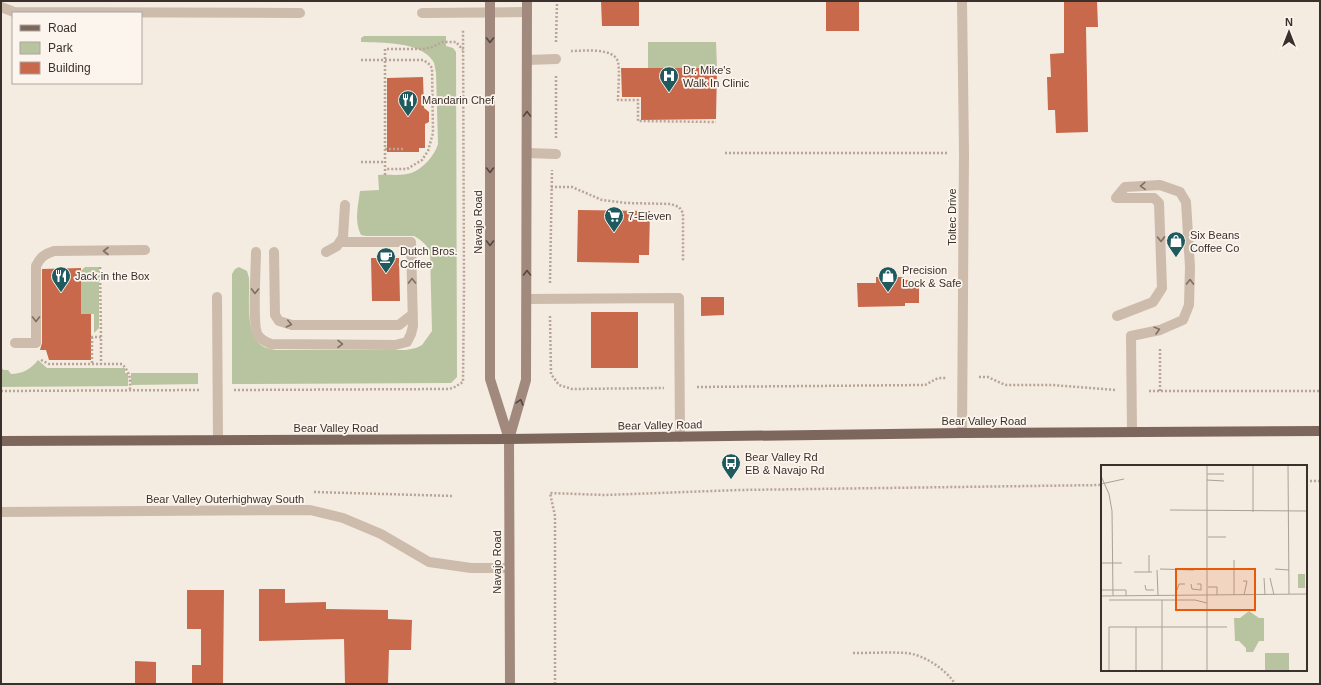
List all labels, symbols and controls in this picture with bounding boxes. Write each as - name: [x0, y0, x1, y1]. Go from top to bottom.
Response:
- legend: [12, 12, 142, 84]
- north arrow: [1269, 12, 1309, 52]
- text: N: [1285, 16, 1293, 28]
- text: Road: [48, 21, 77, 35]
- one-way arrow: [486, 37, 494, 43]
- text: Park: [48, 41, 74, 55]
- text: Building: [48, 61, 91, 75]
- place label: Dr. Mike's Walk In Clinic: [683, 64, 750, 89]
- hospital icon: Dr. Mike's Walk In Clinic: [658, 65, 680, 93]
- restaurant icon: Mandarin Chef: [397, 89, 419, 117]
- place label: Mandarin Chef: [422, 94, 495, 106]
- one-way arrow: [523, 111, 531, 117]
- one-way arrow: [486, 167, 494, 173]
- one-way arrow: [1140, 182, 1146, 190]
- street label: Toltec Drive: [946, 188, 958, 246]
- street label: Navajo Road: [472, 190, 484, 254]
- supermarket icon: 7-Eleven: [603, 205, 625, 233]
- place label: 7-Eleven: [628, 210, 671, 222]
- place label: Six Beans Coffee Co: [1190, 229, 1240, 254]
- shop icon: Six Beans Coffee Co: [1165, 230, 1187, 258]
- one-way arrow: [1157, 236, 1165, 242]
- one-way arrow: [486, 240, 494, 246]
- place label: Dutch Bros. Coffee: [400, 245, 457, 270]
- cafe icon: Dutch Bros. Coffee: [375, 246, 397, 274]
- one-way arrow: [103, 247, 109, 255]
- place label: Precision Lock & Safe: [902, 264, 961, 289]
- restaurant icon: Jack in the Box: [50, 265, 72, 293]
- shop icon: Precision Lock & Safe: [877, 265, 899, 293]
- place label: Jack in the Box: [75, 270, 150, 282]
- one-way arrow: [523, 270, 531, 276]
- one-way arrow: [408, 278, 416, 284]
- one-way arrow: [1185, 279, 1194, 285]
- one-way arrow: [251, 288, 259, 294]
- one-way arrow: [32, 316, 40, 322]
- one-way arrow: [286, 319, 292, 327]
- one-way arrow: [1154, 326, 1161, 335]
- one-way arrow: [337, 340, 343, 348]
- one-way arrow: [515, 399, 524, 406]
- street label: Bear Valley Road: [942, 415, 1026, 427]
- street label: Bear Valley Road: [618, 418, 702, 432]
- street label: Bear Valley Road: [294, 422, 378, 434]
- place label: Bear Valley Rd EB & Navajo Rd: [745, 451, 824, 476]
- bus stop icon: Bear Valley Rd EB & Navajo Rd: [720, 452, 742, 480]
- inset map: [1101, 465, 1307, 671]
- street label: Bear Valley Outerhighway South: [146, 493, 304, 505]
- street label: Navajo Road: [491, 530, 503, 594]

